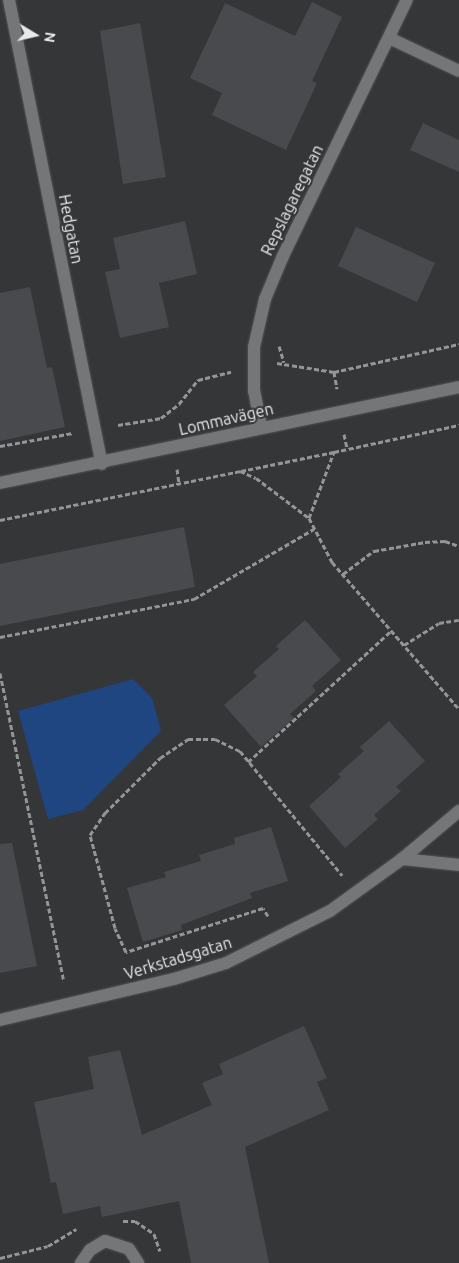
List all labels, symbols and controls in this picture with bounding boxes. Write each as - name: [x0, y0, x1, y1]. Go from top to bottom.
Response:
- north arrow: [10, 10, 60, 60]
- text: N: [41, 31, 59, 44]
- street label: Repslagaregatan: [257, 141, 327, 259]
- street label: Hedgatan: [55, 193, 87, 265]
- street label: Lommavägen: [177, 399, 275, 439]
- street label: Verkstadsgatan: [122, 933, 234, 983]

